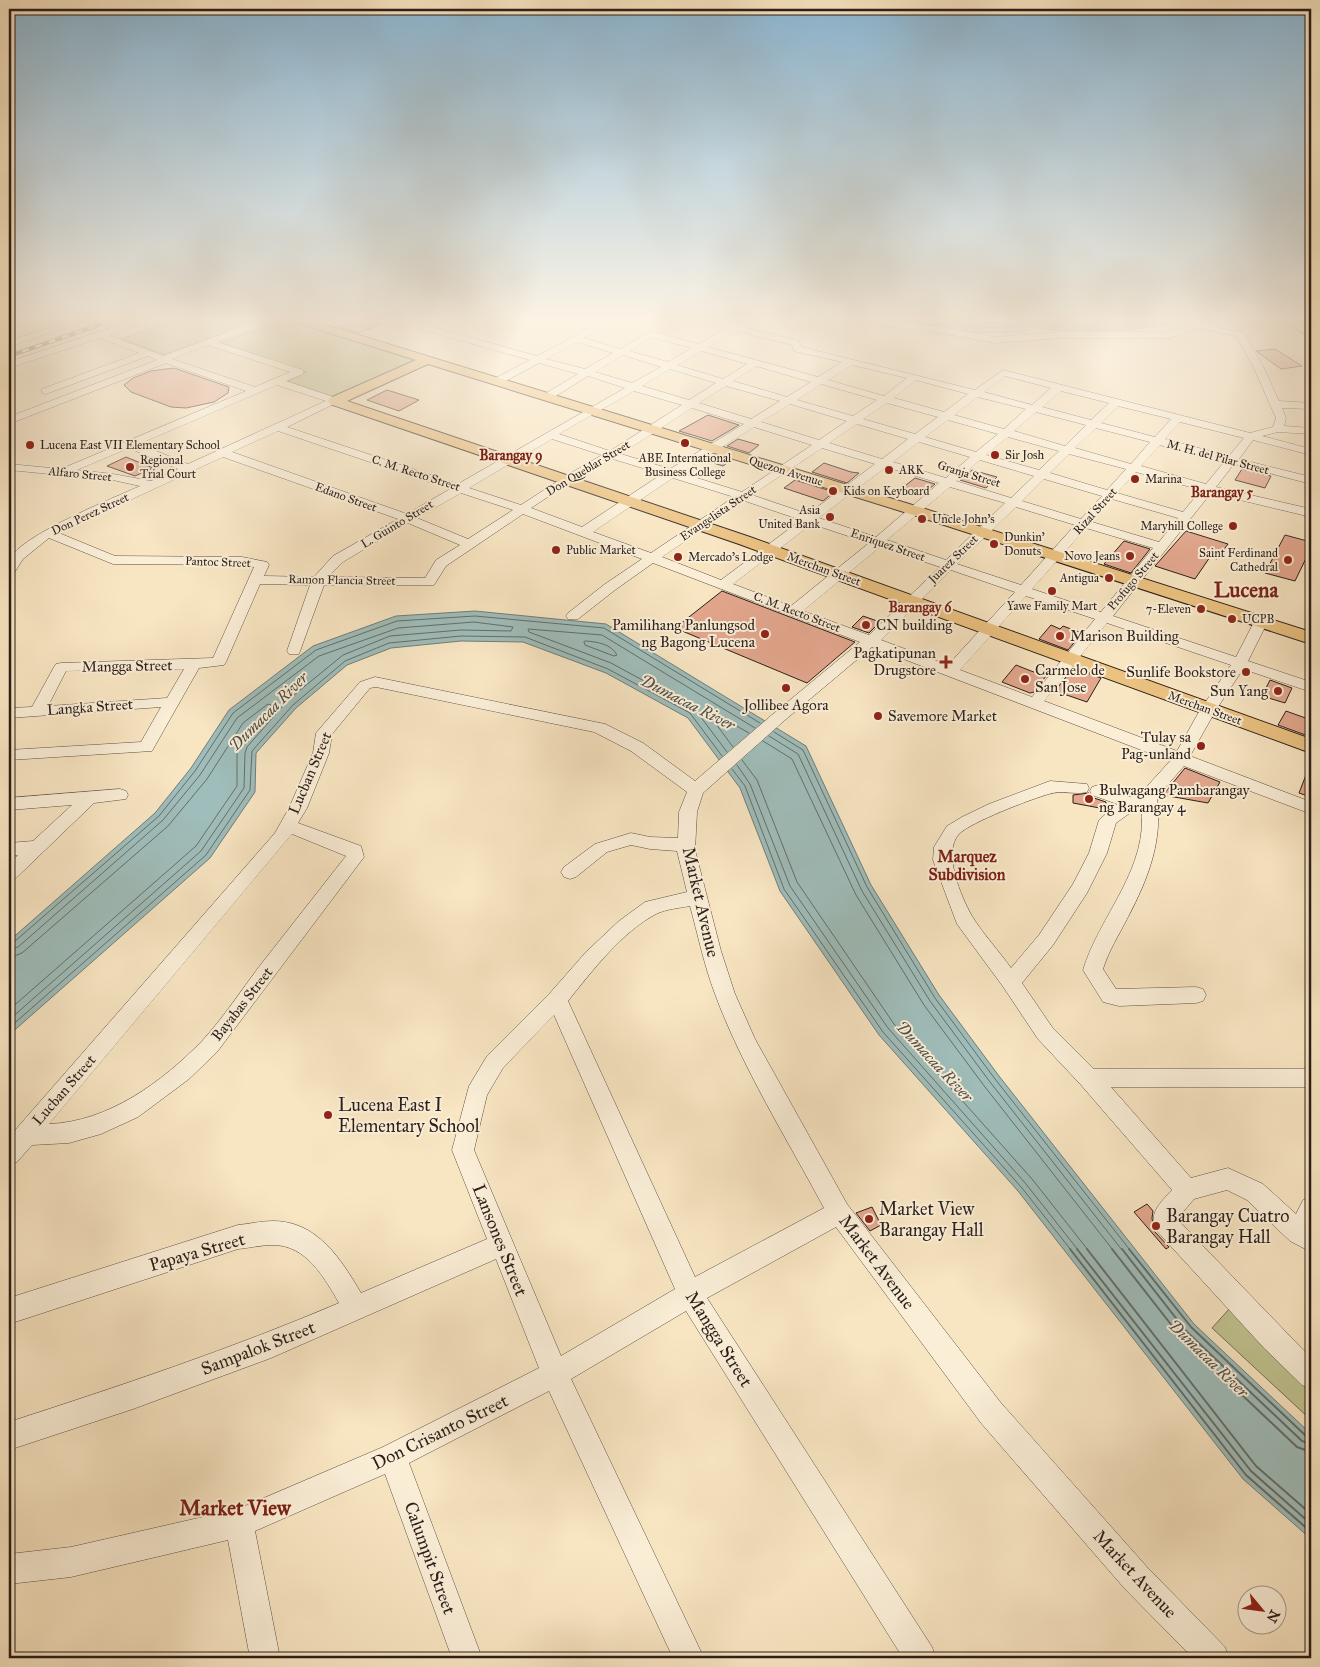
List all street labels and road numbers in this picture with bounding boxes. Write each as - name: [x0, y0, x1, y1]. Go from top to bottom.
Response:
- street label: Don Queblar Street: [543, 437, 633, 499]
- street label: M. H. del Pilar Street: [1165, 437, 1271, 478]
- street label: C. M. Recto Street: [370, 452, 463, 494]
- street label: Quezon Avenue: [747, 453, 825, 489]
- street label: Granja Street: [936, 458, 1003, 490]
- street label: Alfaro Street: [47, 464, 113, 484]
- street label: Edano Street: [313, 479, 380, 515]
- street label: Evangelista Street: [677, 482, 760, 544]
- street label: Rizal Street: [1070, 484, 1120, 537]
- street label: Don Perez Street: [49, 490, 132, 538]
- street label: L. Guinto Street: [358, 497, 436, 551]
- street label: Enriquez Street: [849, 526, 928, 565]
- street label: Juarez Street: [924, 531, 982, 588]
- street label: Profugo Street: [1105, 548, 1163, 614]
- street label: Merchan Street: [785, 549, 863, 589]
- street label: Pantoc Street: [185, 554, 252, 570]
- street label: Ramon Flancia Street: [288, 572, 396, 588]
- street label: C. M. Recto Street: [752, 589, 843, 635]
- street label: Mangga Street: [81, 656, 173, 676]
- street label: Merchan Street: [1166, 688, 1244, 728]
- street label: Langka Street: [46, 695, 134, 719]
- street label: Lucban Street: [285, 729, 336, 817]
- street label: Market Avenue: [678, 845, 724, 959]
- street label: Bayabas Street: [208, 963, 277, 1045]
- street label: Lucban Street: [28, 1051, 100, 1129]
- street label: Lansones Street: [468, 1181, 533, 1300]
- street label: Market Avenue: [834, 1210, 920, 1314]
- street label: Papaya Street: [147, 1228, 248, 1276]
- street label: Mangga Street: [680, 1287, 758, 1392]
- street label: Sampalok Street: [198, 1316, 319, 1380]
- street label: Don Crisanto Street: [368, 1389, 512, 1475]
- street label: Calumpit Street: [399, 1499, 461, 1618]
- street label: Market Avenue: [1089, 1525, 1181, 1623]

